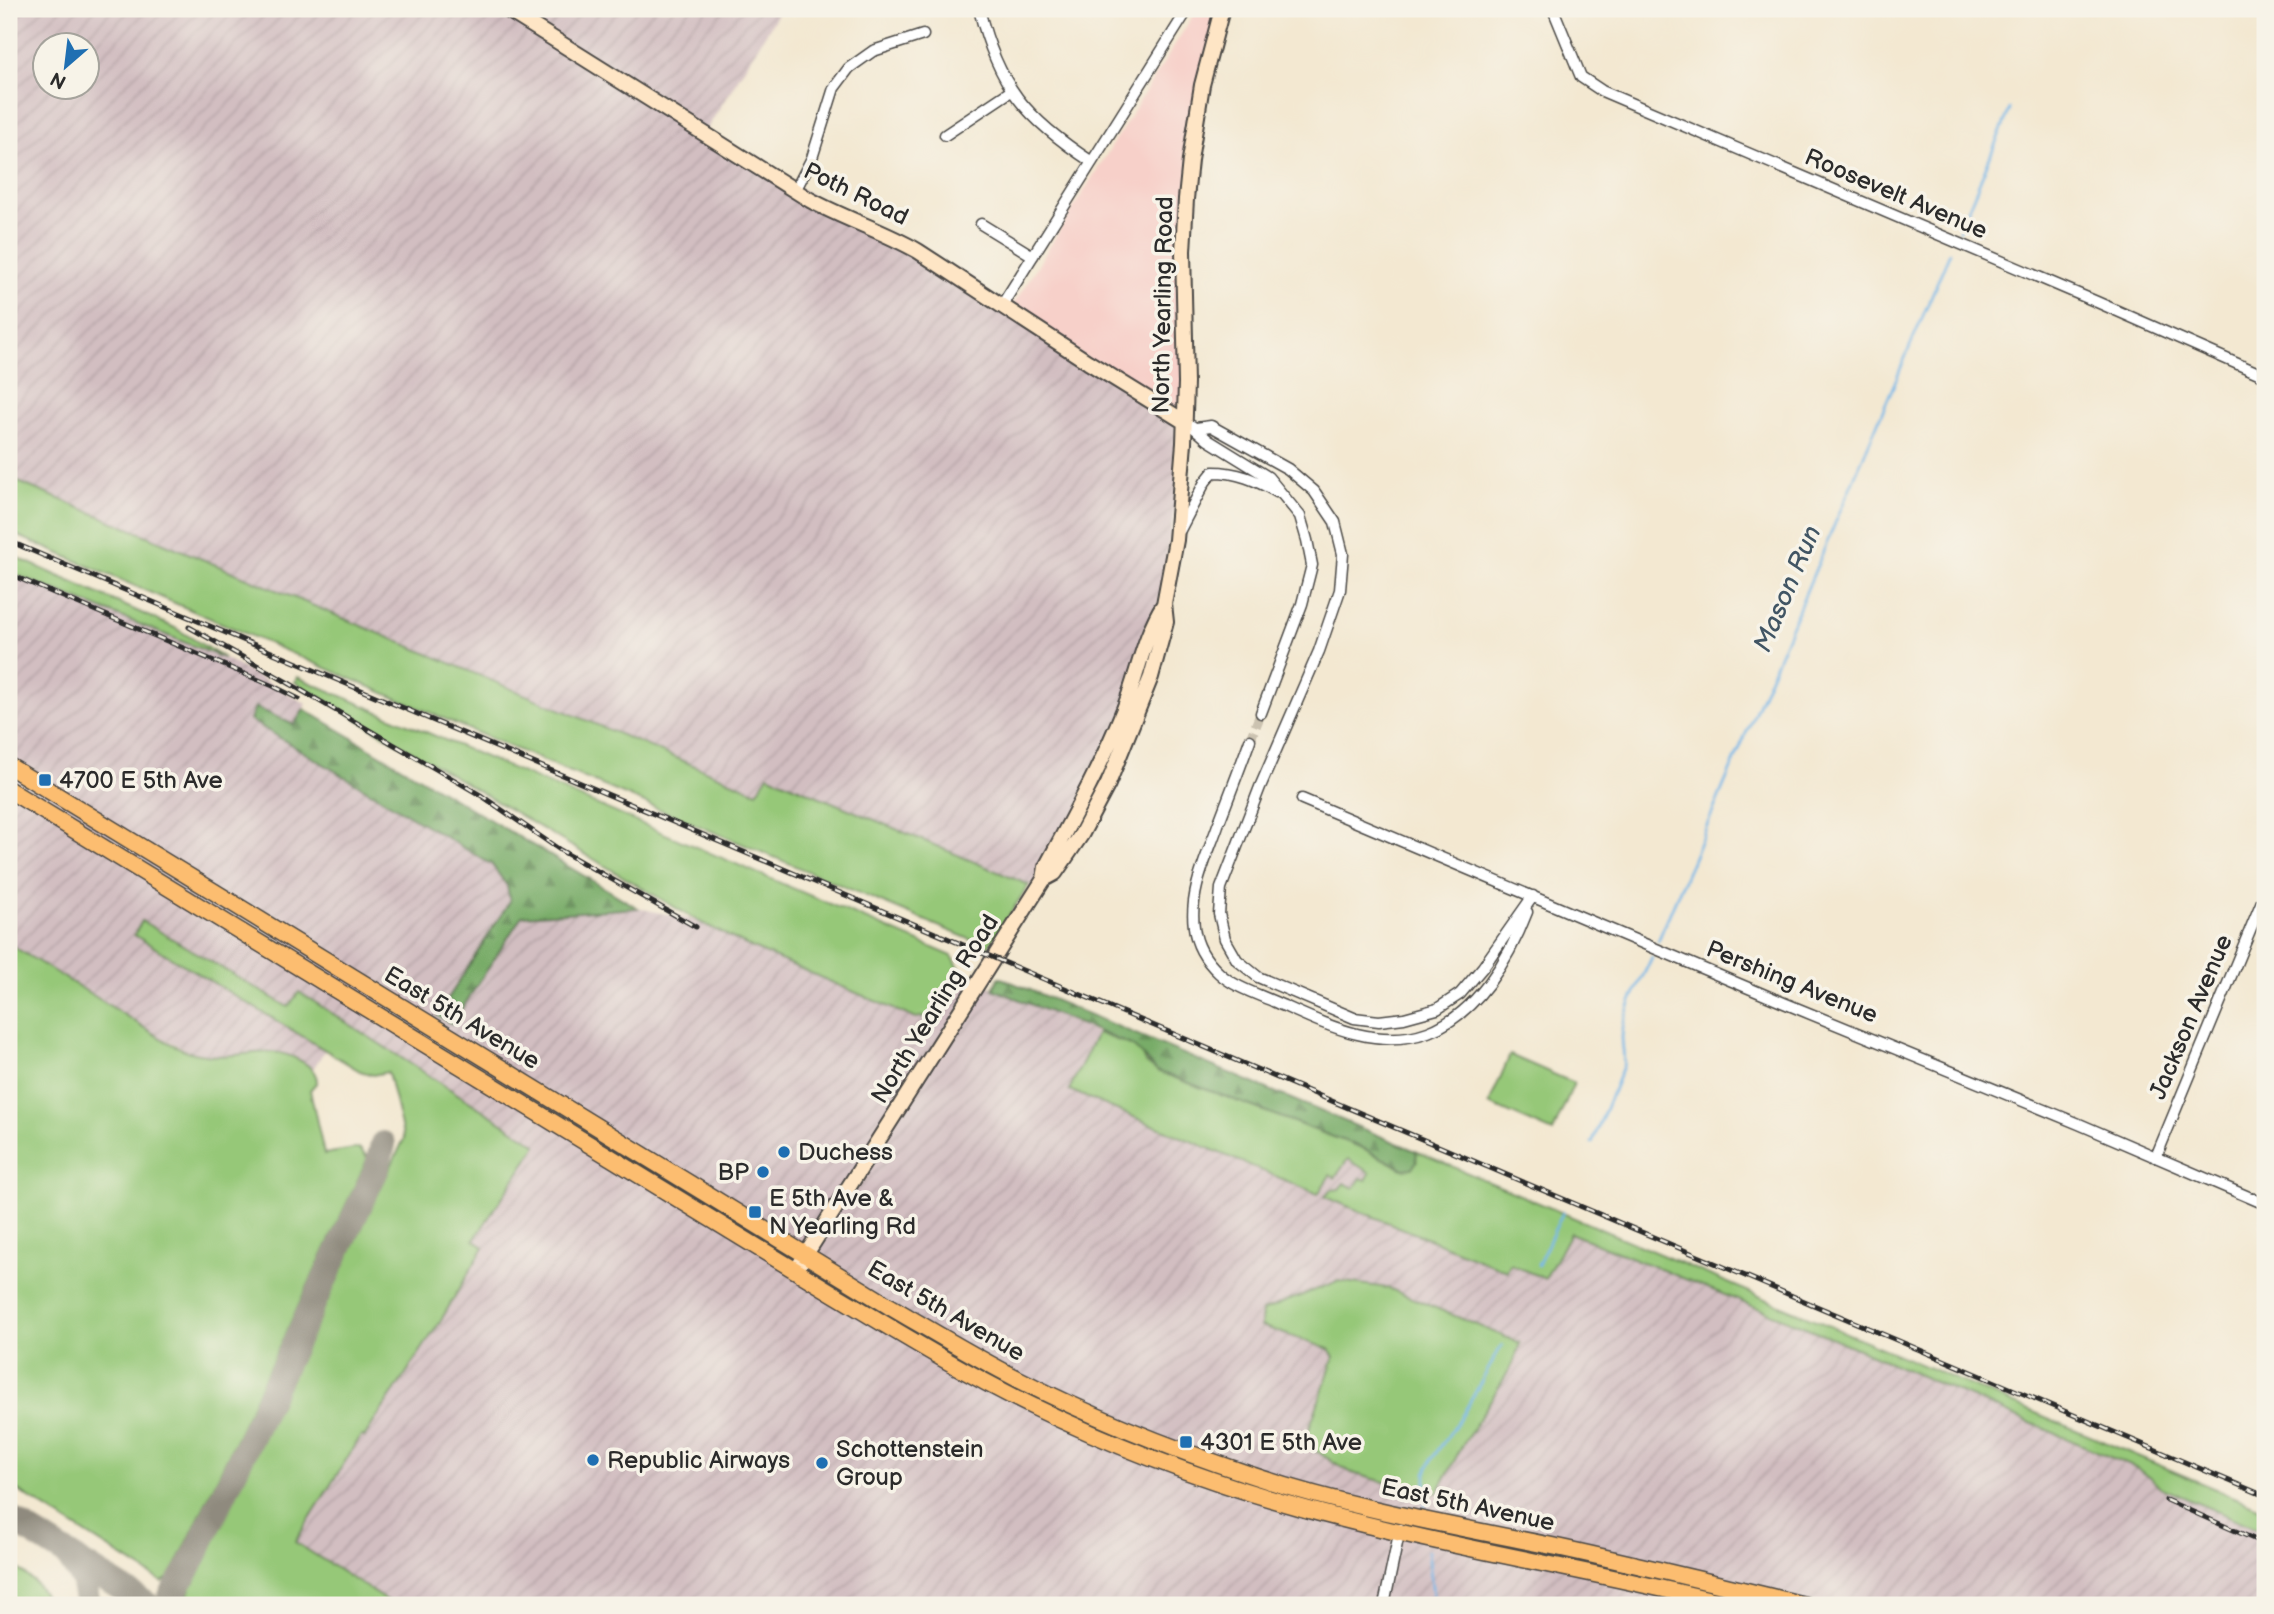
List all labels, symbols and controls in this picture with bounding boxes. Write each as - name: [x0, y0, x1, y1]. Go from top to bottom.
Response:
- north arrow: [32, 32, 102, 102]
- text: N: [47, 66, 70, 93]
- street label: Roosevelt Avenue: [1800, 142, 1992, 246]
- street label: Poth Road: [799, 156, 913, 232]
- street label: North Yearling Road: [1147, 196, 1179, 414]
- water label: Mason Run: [1747, 521, 1829, 657]
- place label: 4700 E 5th Ave: [59, 766, 223, 795]
- marker: 4700 E 5th Ave: [37, 772, 53, 788]
- street label: North Yearling Road: [865, 909, 1005, 1109]
- street label: Jackson Avenue: [2143, 930, 2239, 1104]
- street label: Pershing Avenue: [1702, 934, 1882, 1030]
- street label: East 5th Avenue: [379, 960, 545, 1076]
- place label: Duchess: [798, 1138, 893, 1167]
- marker: Duchess: [776, 1144, 792, 1160]
- place label: BP: [717, 1158, 749, 1187]
- marker: BP: [755, 1164, 771, 1180]
- place label: E 5th Ave & N Yearling Rd: [769, 1184, 916, 1241]
- marker: E 5th Ave & N Yearling Rd: [747, 1204, 763, 1220]
- street label: East 5th Avenue: [862, 1254, 1030, 1368]
- place label: 4301 E 5th Ave: [1200, 1428, 1362, 1457]
- marker: 4301 E 5th Ave: [1178, 1434, 1194, 1450]
- place label: Schottenstein Group: [836, 1435, 984, 1492]
- place label: Republic Airways: [607, 1446, 790, 1475]
- marker: Republic Airways: [585, 1452, 601, 1468]
- marker: Schottenstein Group: [814, 1455, 830, 1471]
- street label: East 5th Avenue: [1379, 1472, 1557, 1538]

